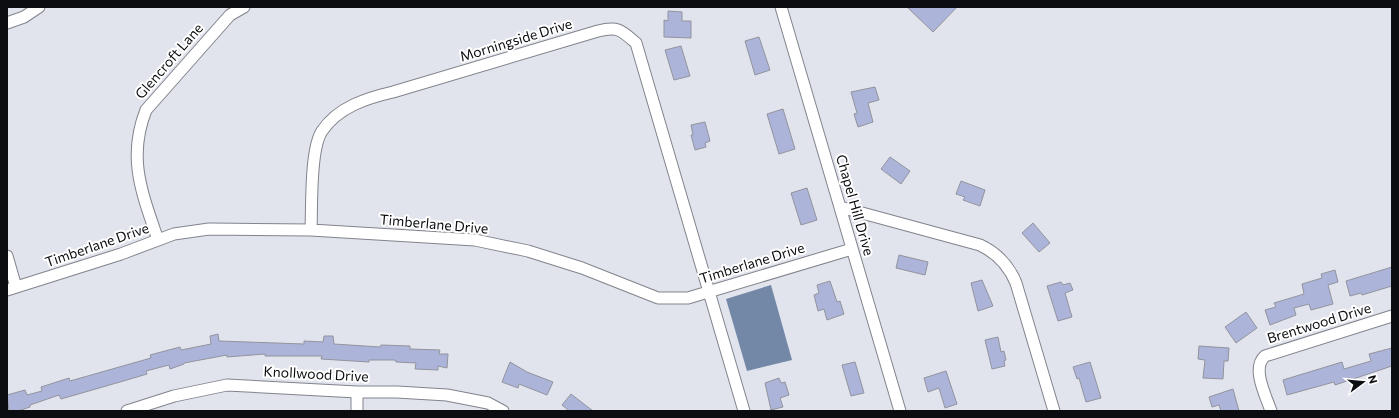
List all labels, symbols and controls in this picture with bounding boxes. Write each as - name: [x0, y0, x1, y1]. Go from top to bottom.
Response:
- street label: Morningside Drive: [458, 14, 574, 65]
- street label: Glencroft Lane: [131, 19, 206, 102]
- street label: Chapel Hill Drive: [833, 152, 878, 257]
- street label: Timberlane Drive: [379, 210, 489, 237]
- street label: Timberlane Drive: [43, 219, 151, 270]
- street label: Timberlane Drive: [697, 238, 806, 287]
- street label: Brentwood Drive: [1265, 299, 1373, 346]
- street label: Knollwood Drive: [263, 362, 369, 385]
- north arrow: [1343, 362, 1383, 402]
- text: N: [1366, 373, 1380, 385]

